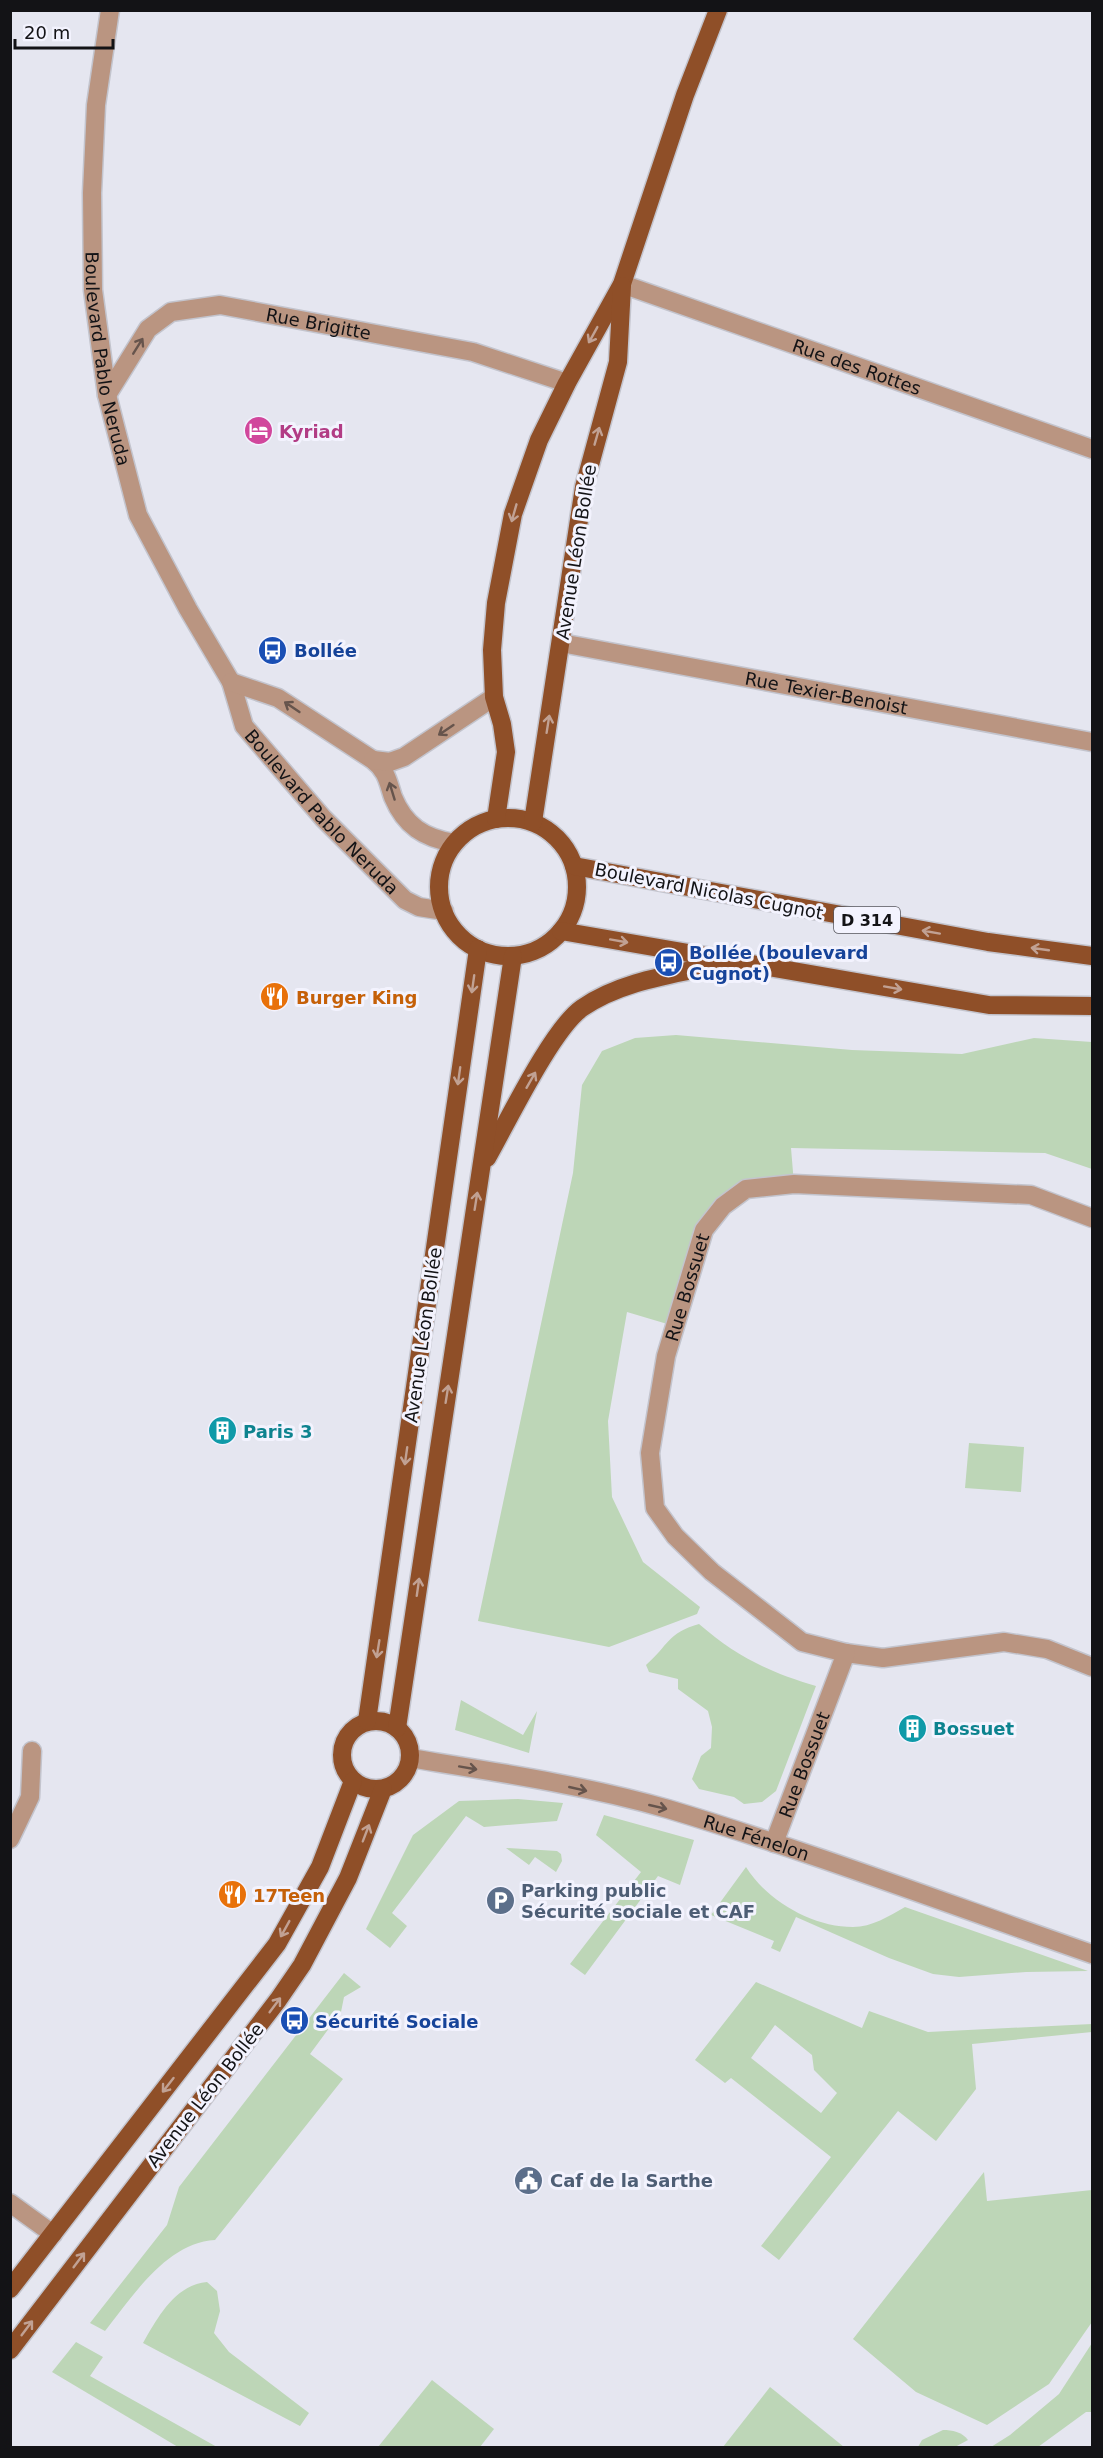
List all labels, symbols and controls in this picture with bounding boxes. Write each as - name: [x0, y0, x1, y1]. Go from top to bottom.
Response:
- scale bar: [15, 12, 112, 50]
- text: 20 m: [24, 22, 70, 43]
- street label: Boulevard Pablo Neruda: [82, 251, 135, 468]
- street label: Rue Brigitte: [264, 303, 373, 343]
- one-way arrow: [587, 326, 599, 343]
- street label: Rue des Rottes: [790, 334, 924, 399]
- one-way arrow: [132, 338, 144, 355]
- hotel icon: Kyriad: [242, 415, 274, 447]
- place label: Kyriad: [279, 421, 344, 442]
- one-way arrow: [592, 427, 603, 446]
- street label: Avenue Léon Bollée: [552, 463, 600, 641]
- one-way arrow: [508, 503, 519, 522]
- bus stop icon: Bollée: [257, 634, 289, 666]
- place label: Bollée: [294, 640, 357, 661]
- street label: Rue Texier-Benoist: [743, 667, 909, 718]
- one-way arrow: [284, 701, 300, 713]
- one-way arrow: [543, 714, 554, 734]
- one-way arrow: [438, 724, 454, 736]
- street label: Boulevard Pablo Neruda: [241, 725, 403, 898]
- one-way arrow: [386, 782, 397, 801]
- street label: Boulevard Nicolas Cugnot: [593, 859, 825, 923]
- road number: D 314: [834, 907, 900, 933]
- one-way arrow: [921, 926, 941, 937]
- one-way arrow: [609, 936, 628, 947]
- place label: Bollée (boulevard Cugnot): [689, 942, 868, 984]
- one-way arrow: [1031, 944, 1051, 955]
- bus stop icon: Bollée (boulevard Cugnot): [652, 946, 684, 978]
- one-way arrow: [467, 973, 478, 993]
- restaurant icon: Burger King: [259, 981, 291, 1013]
- one-way arrow: [883, 983, 903, 994]
- place label: Burger King: [296, 987, 417, 1008]
- one-way arrow: [454, 1066, 465, 1086]
- one-way arrow: [526, 1072, 537, 1090]
- one-way arrow: [471, 1192, 482, 1212]
- street label: Rue Bossuet: [661, 1231, 713, 1344]
- street label: Avenue Léon Bollée: [400, 1246, 446, 1424]
- one-way arrow: [442, 1385, 453, 1404]
- building icon: Paris 3: [206, 1415, 238, 1447]
- place label: Paris 3: [243, 1421, 312, 1442]
- one-way arrow: [400, 1446, 411, 1466]
- one-way arrow: [413, 1578, 424, 1597]
- one-way arrow: [372, 1639, 383, 1659]
- street label: Rue Bossuet: [774, 1709, 833, 1820]
- building icon: Bossuet: [896, 1712, 928, 1744]
- place label: Bossuet: [933, 1718, 1015, 1739]
- one-way arrow: [457, 1763, 477, 1774]
- one-way arrow: [568, 1783, 587, 1795]
- one-way arrow: [648, 1802, 667, 1814]
- street label: Rue Fénelon: [701, 1810, 812, 1864]
- one-way arrow: [361, 1824, 372, 1843]
- restaurant icon: 17Teen: [216, 1879, 248, 1911]
- place label: Parking public Sécurité sociale et CAF: [521, 1880, 755, 1922]
- parking icon: Parking public Sécurité sociale et CAF: [484, 1884, 516, 1916]
- place label: 17Teen: [253, 1885, 325, 1906]
- one-way arrow: [279, 1920, 291, 1937]
- one-way arrow: [268, 1997, 281, 2013]
- bus stop icon: Sécurité Sociale: [278, 2005, 310, 2037]
- place label: Sécurité Sociale: [315, 2011, 478, 2032]
- street label: Avenue Léon Bollée: [142, 2019, 268, 2171]
- one-way arrow: [162, 2077, 175, 2093]
- public building icon: Caf de la Sarthe: [513, 2164, 545, 2196]
- place label: Caf de la Sarthe: [550, 2170, 713, 2191]
- one-way arrow: [73, 2252, 86, 2268]
- one-way arrow: [20, 2320, 33, 2336]

